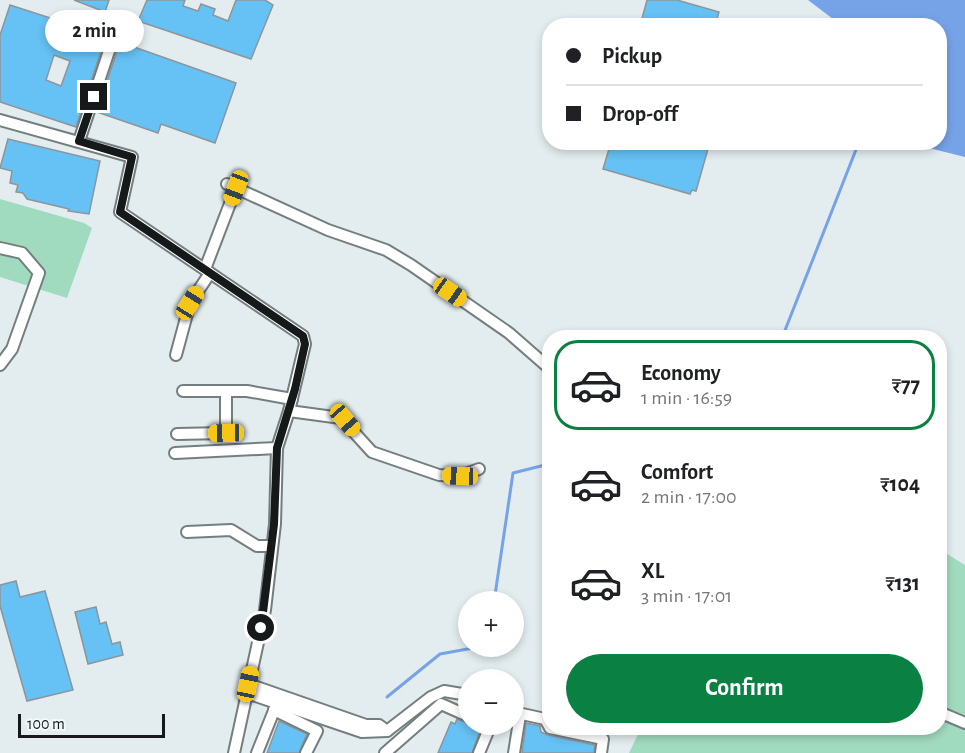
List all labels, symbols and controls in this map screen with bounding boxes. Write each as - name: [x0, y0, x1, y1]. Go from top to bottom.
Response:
- callout: 2 min: [44, 10, 144, 52]
- text: 2 min: [72, 21, 117, 41]
- text: Pickup: [602, 45, 662, 67]
- route end: [80, 83, 107, 110]
- text: Drop-off: [602, 103, 678, 125]
- car: [221, 168, 251, 208]
- car: [430, 274, 470, 310]
- car: [173, 283, 207, 323]
- icon: car: [569, 358, 623, 412]
- text: Economy: [641, 362, 721, 384]
- text: ₹77: [892, 374, 920, 396]
- text: 1 min · 16:59: [641, 388, 732, 408]
- car: [326, 401, 364, 439]
- car: [208, 424, 244, 442]
- icon: car: [569, 457, 623, 511]
- text: Comfort: [641, 461, 713, 483]
- car: [442, 466, 478, 486]
- text: ₹104: [880, 473, 920, 495]
- text: 2 min · 17:00: [641, 487, 737, 507]
- icon: car: [569, 556, 623, 610]
- text: XL: [641, 560, 664, 582]
- text: ₹131: [885, 572, 920, 594]
- text: 3 min · 17:01: [641, 586, 732, 606]
- map controls: [458, 591, 524, 735]
- button: +: [458, 591, 524, 657]
- route start: [247, 614, 274, 641]
- button: Confirm: [566, 654, 923, 723]
- car: [235, 665, 261, 703]
- button: −: [458, 669, 524, 735]
- scale bar: [18, 711, 165, 738]
- text: 100 m: [27, 716, 65, 732]

